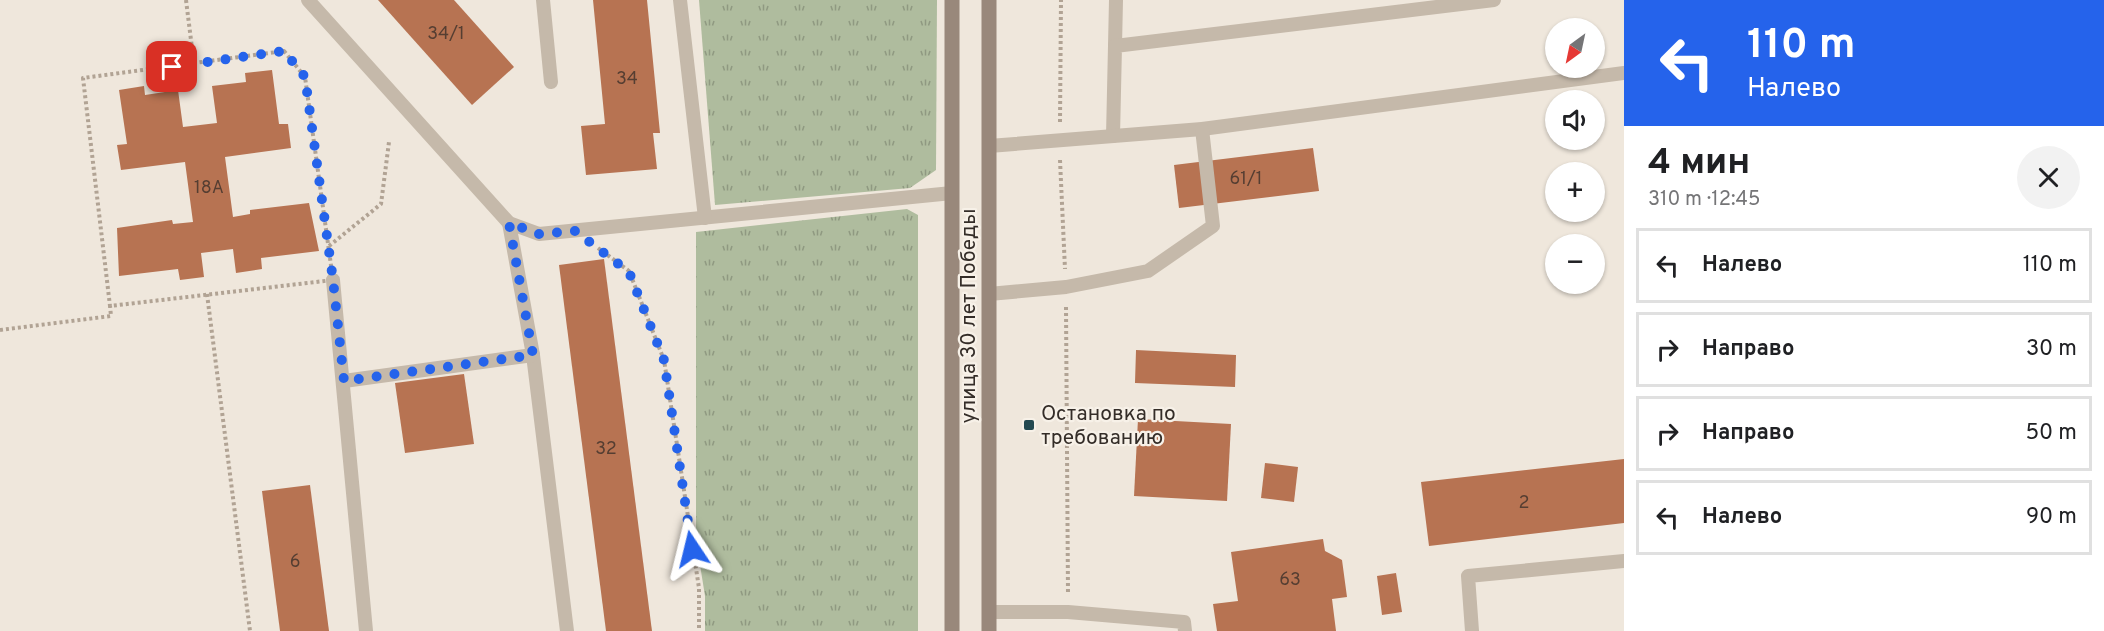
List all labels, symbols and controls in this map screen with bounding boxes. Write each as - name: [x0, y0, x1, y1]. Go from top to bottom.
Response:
- north arrow: [1545, 18, 1605, 78]
- map controls: [1545, 18, 1605, 294]
- text: 110 m: [1747, 20, 1856, 73]
- house number: 34/1: [427, 23, 465, 46]
- icon: left: [1648, 24, 1726, 102]
- pin: [146, 41, 197, 92]
- icon: arrive: [155, 50, 188, 83]
- house number: 34: [616, 68, 638, 91]
- text: Налево: [1747, 72, 1841, 106]
- button: sound: [1545, 90, 1605, 150]
- text: 4 мин: [1648, 141, 1750, 187]
- button: close: [2017, 146, 2080, 209]
- button: +: [1545, 162, 1605, 222]
- house number: 61/1: [1230, 168, 1263, 191]
- house number: 18А: [194, 177, 224, 200]
- text: 310 m · 12:45: [1648, 187, 1760, 213]
- street label: улица 30 лет Победы: [956, 208, 983, 424]
- button: −: [1545, 234, 1605, 294]
- icon: left: [1651, 249, 1684, 282]
- text: Налево: [1702, 252, 1782, 279]
- text: 110 m: [2023, 252, 2077, 279]
- icon: right: [1651, 333, 1684, 366]
- text: Направо: [1702, 336, 1794, 363]
- text: 30 m: [2026, 336, 2077, 363]
- place label: Остановка по требованию: [1041, 401, 1176, 452]
- icon: right: [1651, 417, 1684, 450]
- marker: Остановка по требованию: [1022, 418, 1036, 432]
- text: Направо: [1702, 420, 1794, 447]
- text: 50 m: [2025, 420, 2077, 447]
- house number: 32: [595, 438, 617, 461]
- house number: 2: [1518, 492, 1530, 515]
- icon: left: [1651, 501, 1684, 534]
- text: Налево: [1702, 504, 1782, 531]
- text: 90 m: [2026, 504, 2077, 531]
- position arrow: [660, 517, 724, 581]
- house number: 6: [290, 551, 300, 574]
- house number: 63: [1279, 569, 1301, 592]

